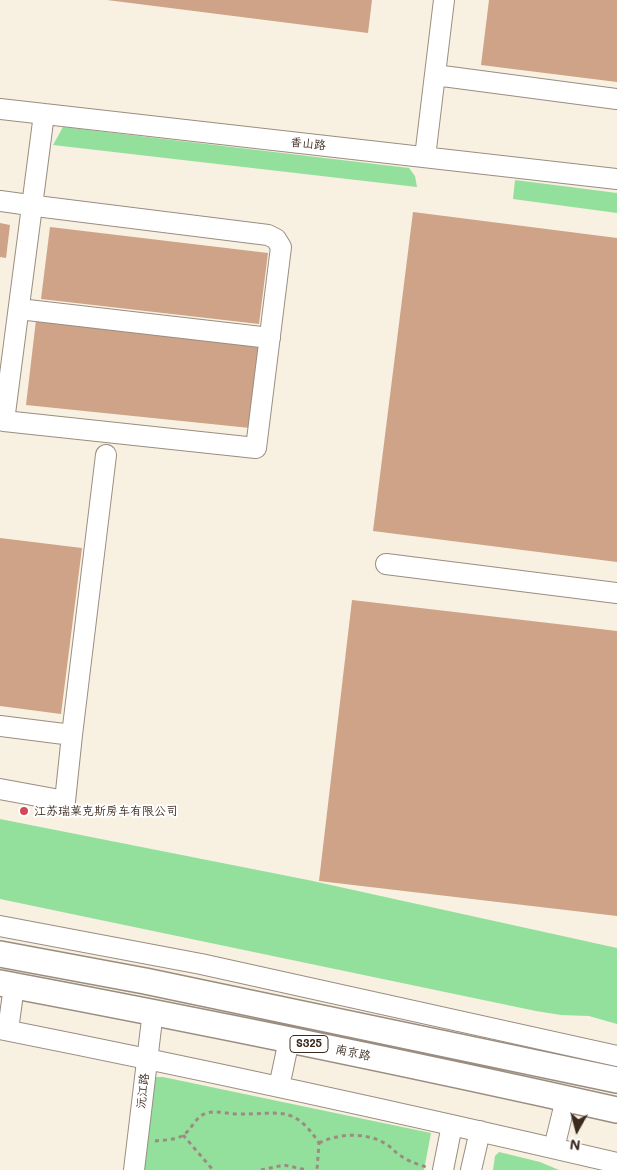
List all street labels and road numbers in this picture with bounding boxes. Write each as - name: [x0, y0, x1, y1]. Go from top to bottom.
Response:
- street label: 香山路: [289, 135, 327, 153]
- road number: S325: [290, 1036, 328, 1052]
- street label: 南京路: [334, 1042, 372, 1064]
- street label: 沅江路: [134, 1072, 152, 1110]

